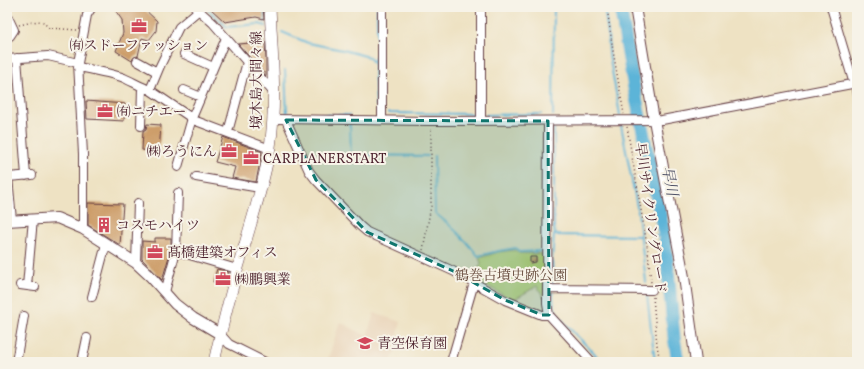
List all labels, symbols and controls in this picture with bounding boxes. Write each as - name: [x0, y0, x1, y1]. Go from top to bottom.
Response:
- office icon: ㈲スドーファッション: [130, 17, 148, 35]
- street label: 境木島大間々線: [248, 31, 267, 129]
- place label: ㈲スドーファッション: [70, 37, 208, 56]
- office icon: ㈲ニチエー: [96, 102, 114, 120]
- place label: ㈲ニチエー: [117, 103, 186, 122]
- street label: 早川サイクリングロード: [629, 141, 670, 295]
- office icon: ㈱ろうにん: [220, 142, 238, 160]
- place label: ㈱ろうにん: [147, 143, 217, 162]
- office icon: CARPLANERSTART: [242, 149, 260, 167]
- place label: CARPLANERSTART: [263, 150, 387, 169]
- water label: 早川: [655, 165, 682, 200]
- building icon: コスモハイツ: [95, 216, 113, 234]
- place label: コスモハイツ: [116, 217, 200, 236]
- office icon: 髙橋建築オフィス: [146, 243, 164, 261]
- place label: 髙橋建築オフィス: [167, 244, 277, 263]
- park label: 鶴巻古墳史跡公園: [455, 267, 567, 286]
- office icon: ㈱鵬興業: [214, 270, 232, 288]
- place label: ㈱鵬興業: [235, 271, 291, 290]
- school or university icon: 青空保育園: [356, 334, 374, 352]
- place label: 青空保育園: [377, 335, 447, 354]

